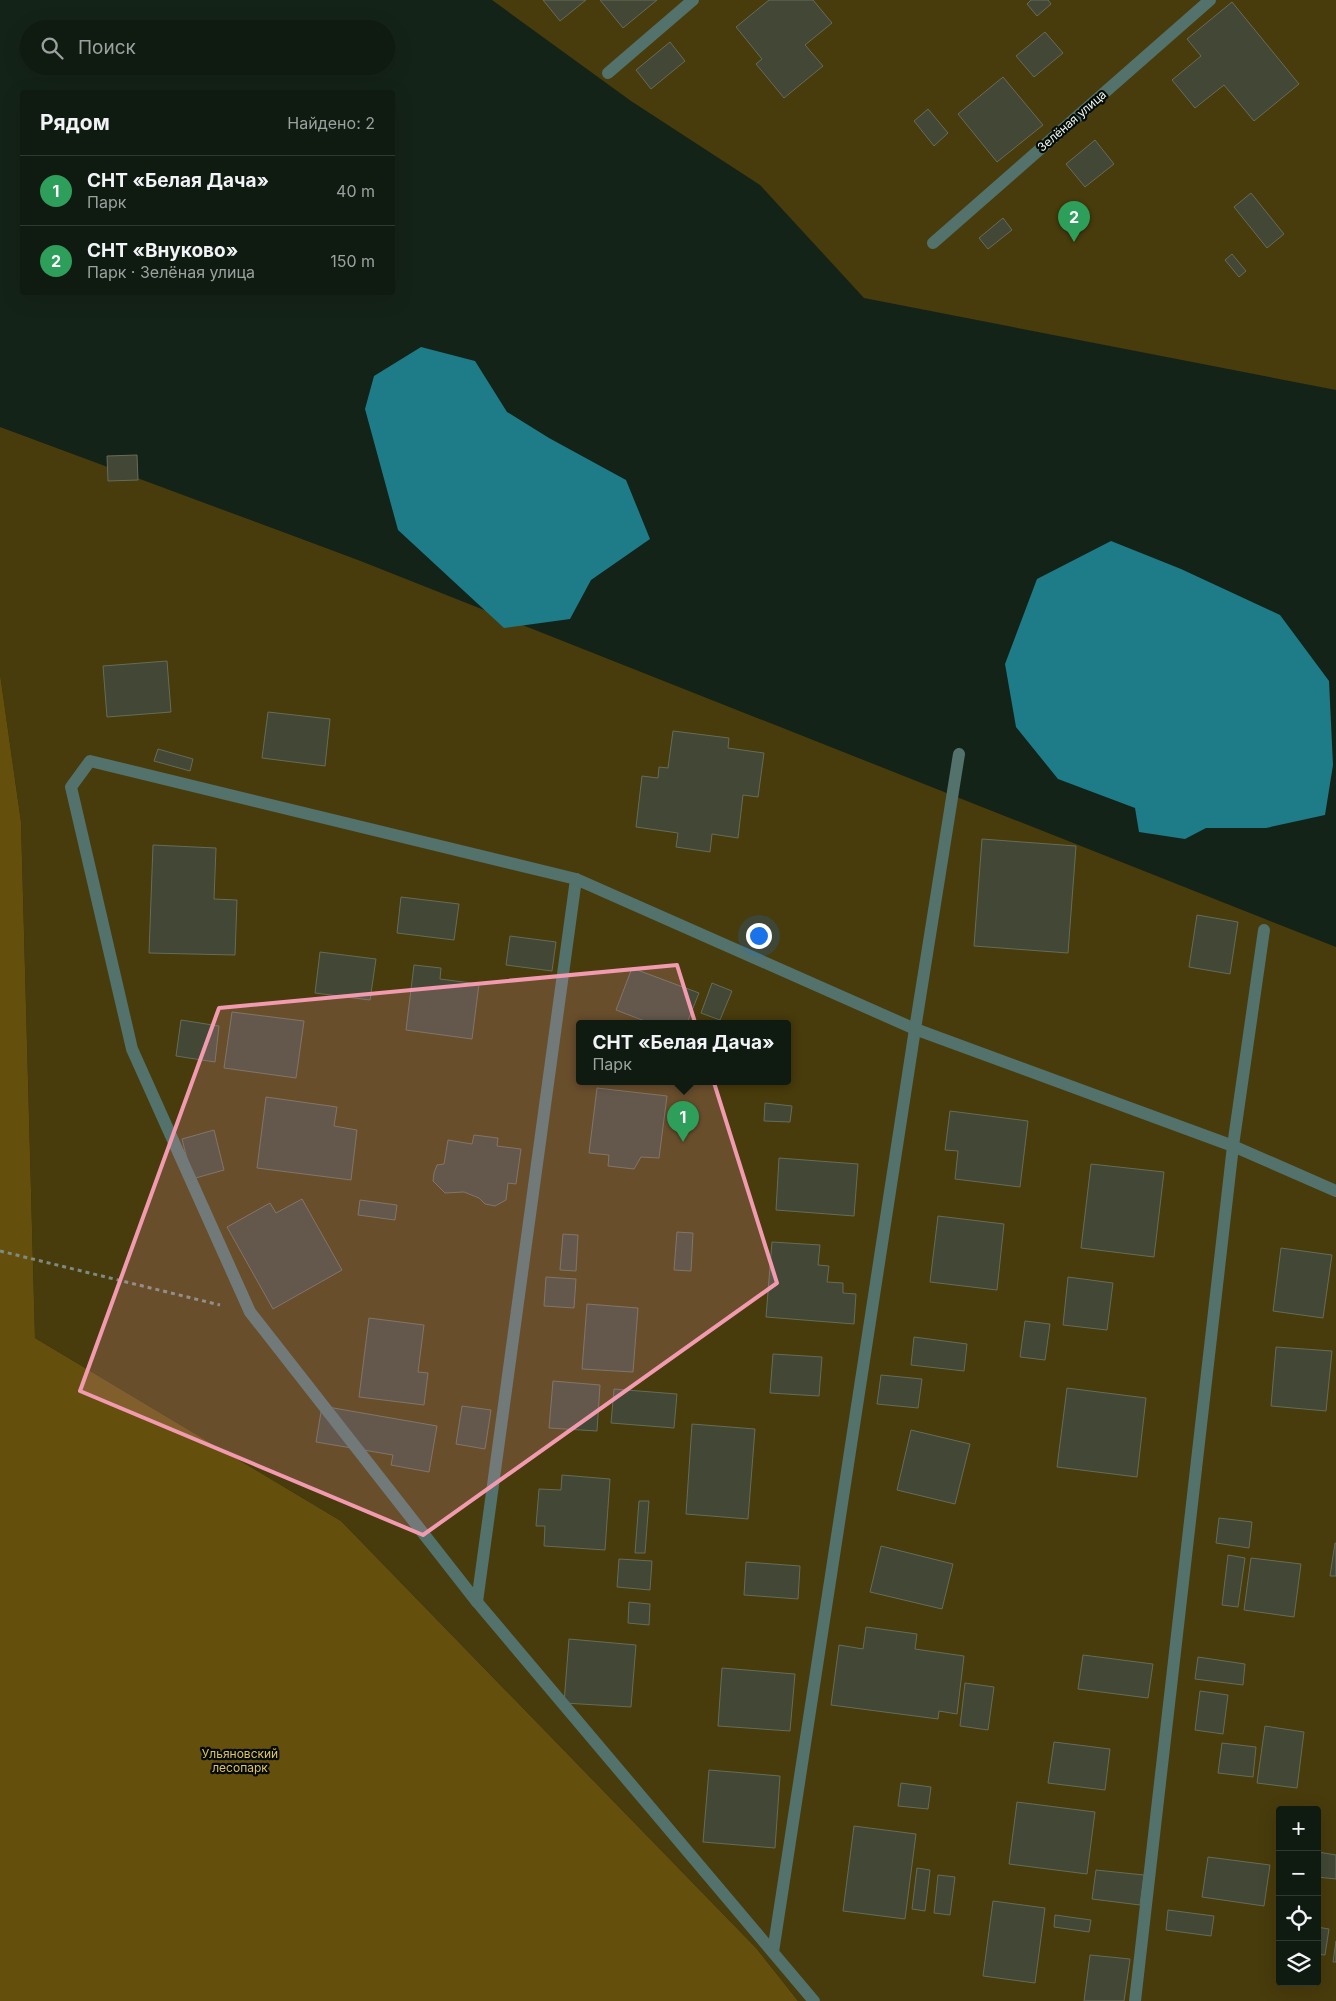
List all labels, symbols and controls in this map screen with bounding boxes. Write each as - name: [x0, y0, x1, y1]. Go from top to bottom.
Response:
- search box: [20, 20, 395, 75]
- icon: search: [38, 34, 66, 62]
- text: Поиск: [78, 36, 136, 59]
- street label: Зелёная улица: [1034, 87, 1109, 155]
- text: Рядом: [40, 110, 110, 135]
- text: Найдено: 2: [287, 113, 375, 133]
- text: СНТ «Белая Дача»: [87, 169, 269, 192]
- text: 1: [53, 181, 59, 201]
- text: 40 m: [336, 181, 375, 201]
- text: Парк: [87, 192, 126, 212]
- pin: 2: [1058, 201, 1090, 242]
- text: СНТ «Внуково»: [87, 239, 238, 262]
- text: 2: [51, 251, 61, 271]
- text: 150 m: [330, 251, 375, 271]
- text: Парк · Зелёная улица: [87, 262, 255, 282]
- your location: [746, 923, 772, 949]
- popup: [576, 1020, 791, 1085]
- text: СНТ «Белая Дача»: [592, 1031, 775, 1054]
- text: Парк: [592, 1054, 632, 1074]
- pin: 1: [667, 1101, 699, 1142]
- park label: Ульяновский лесопарк: [202, 1746, 278, 1775]
- map controls: [1276, 1806, 1321, 1986]
- button: +: [1276, 1806, 1321, 1851]
- button: −: [1276, 1851, 1321, 1896]
- button: locate: [1276, 1896, 1321, 1941]
- button: layers: [1276, 1941, 1321, 1986]

